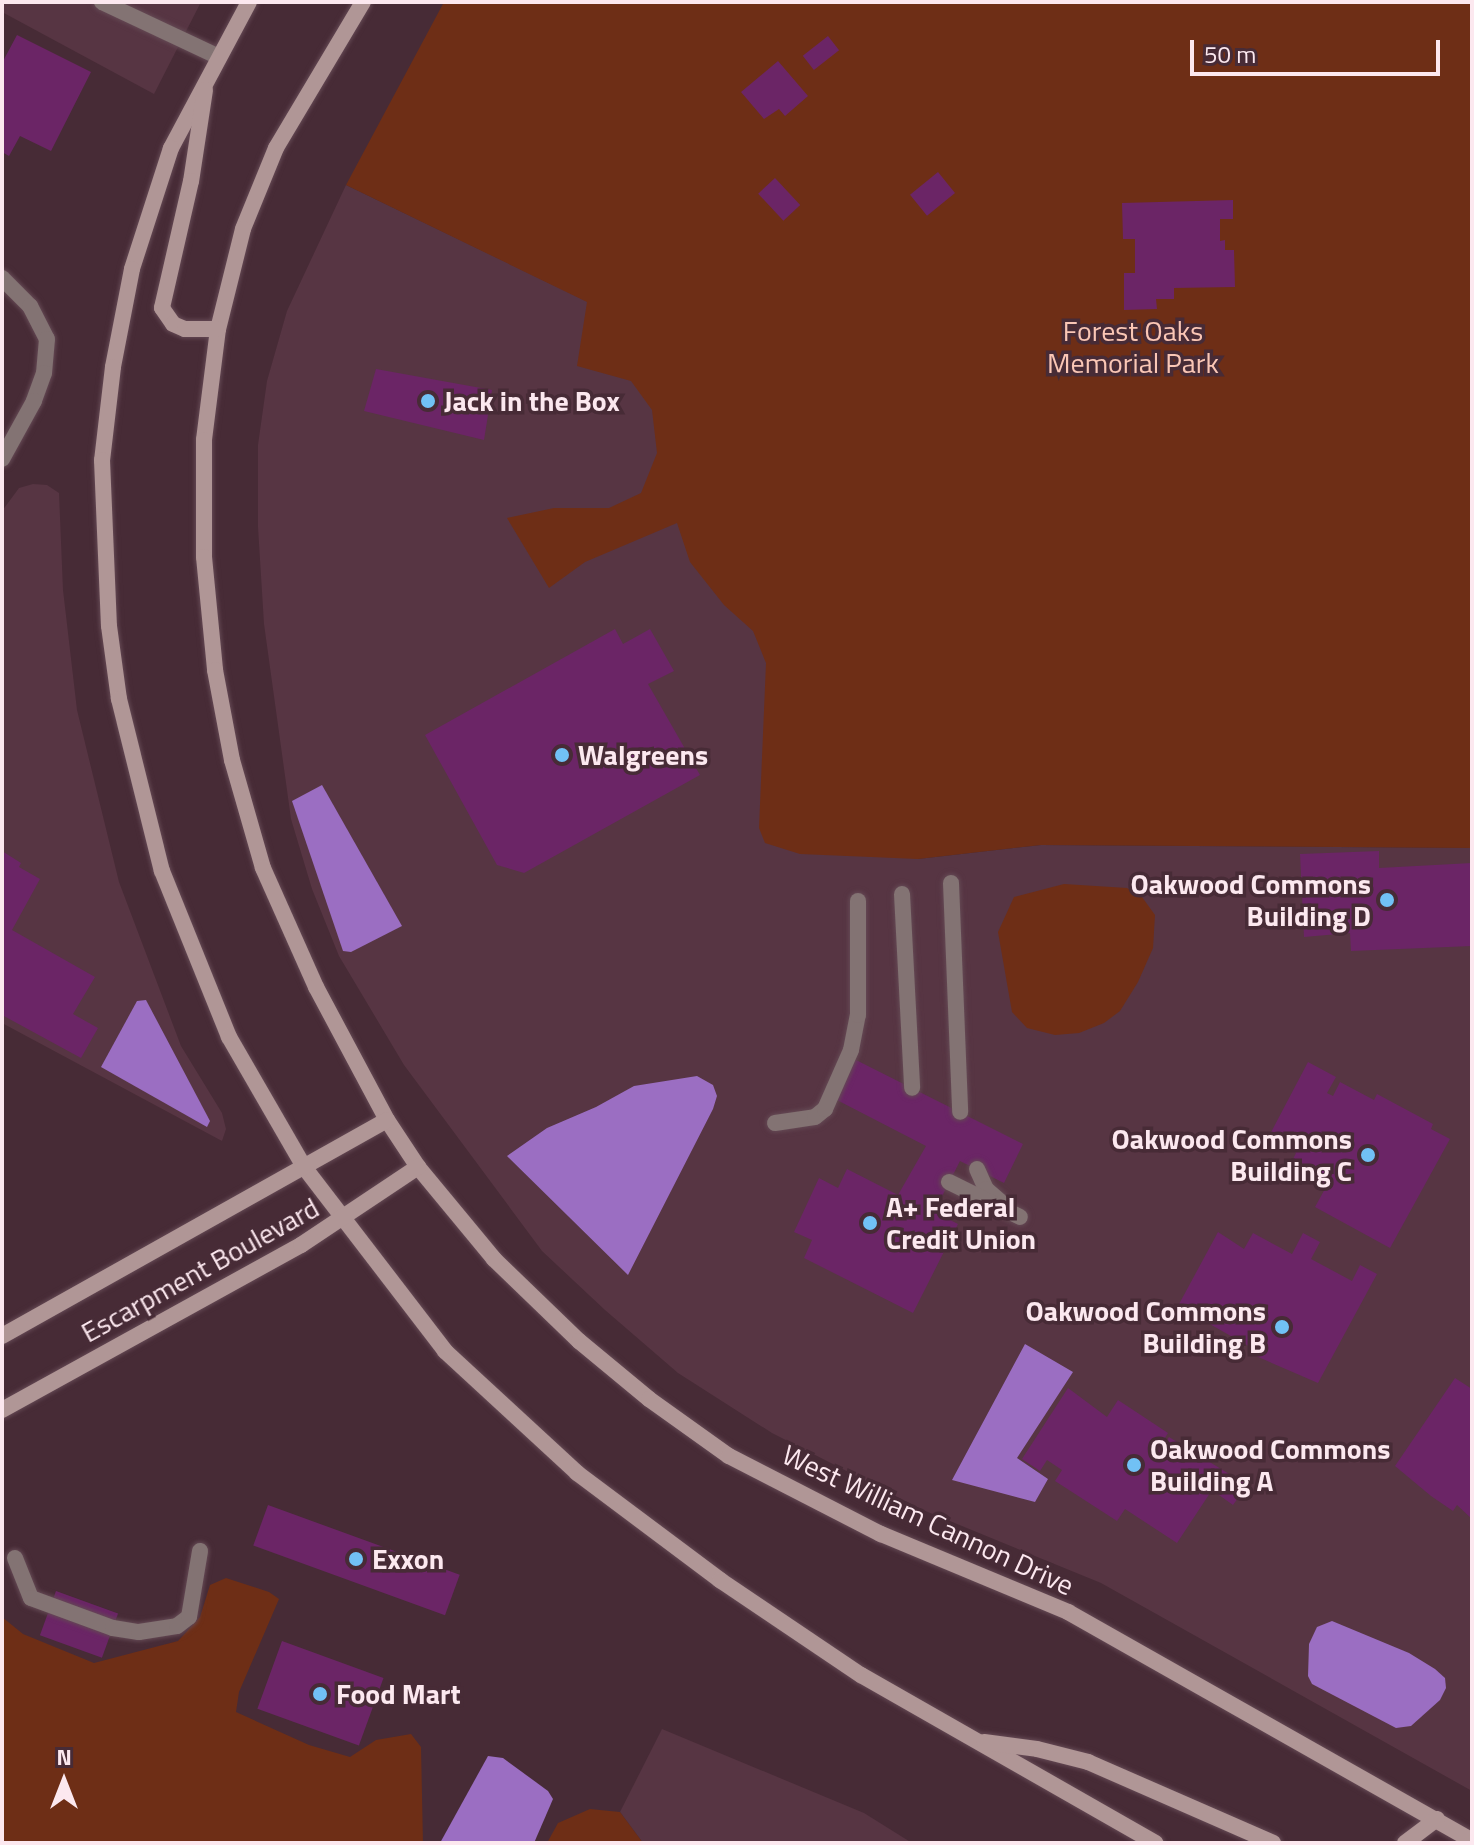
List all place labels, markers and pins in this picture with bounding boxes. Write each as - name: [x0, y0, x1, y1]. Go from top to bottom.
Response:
- place label: Jack in the Box: [444, 384, 620, 418]
- marker: Jack in the Box: [419, 392, 437, 410]
- place label: Walgreens: [578, 738, 708, 772]
- marker: Walgreens: [553, 746, 571, 764]
- place label: Oakwood Commons Building D: [1131, 867, 1371, 933]
- marker: Oakwood Commons Building D: [1378, 891, 1396, 909]
- place label: Oakwood Commons Building C: [1112, 1122, 1352, 1188]
- marker: Oakwood Commons Building C: [1359, 1146, 1377, 1164]
- place label: A+ Federal Credit Union: [886, 1190, 1036, 1256]
- marker: A+ Federal Credit Union: [861, 1214, 879, 1232]
- place label: Oakwood Commons Building B: [1026, 1294, 1266, 1360]
- marker: Oakwood Commons Building B: [1273, 1318, 1291, 1336]
- place label: Oakwood Commons Building A: [1150, 1432, 1390, 1498]
- marker: Oakwood Commons Building A: [1125, 1456, 1143, 1474]
- place label: Exxon: [372, 1542, 444, 1576]
- marker: Exxon: [347, 1550, 365, 1568]
- place label: Food Mart: [336, 1677, 461, 1711]
- marker: Food Mart: [311, 1685, 329, 1703]

